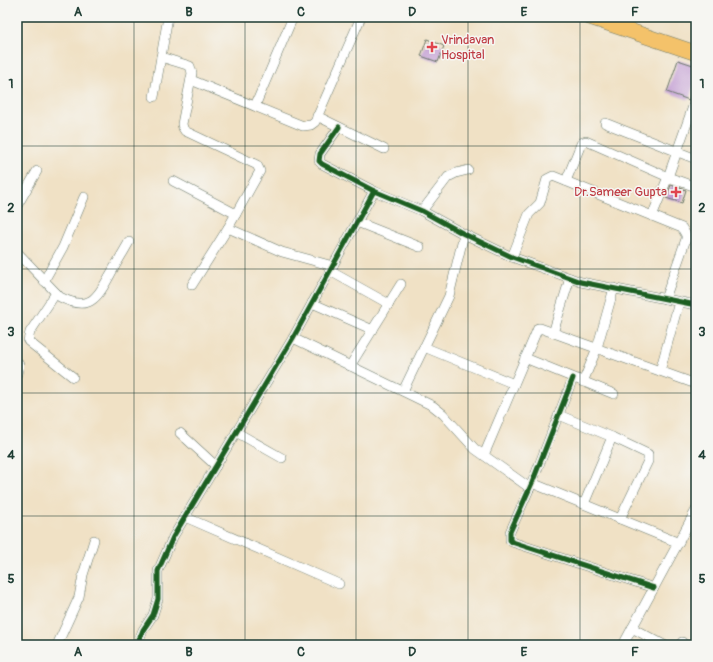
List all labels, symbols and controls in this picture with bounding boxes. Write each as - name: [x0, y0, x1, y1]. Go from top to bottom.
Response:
- text: A: [74, 4, 83, 20]
- text: B: [185, 4, 193, 20]
- text: C: [297, 4, 305, 20]
- text: D: [408, 4, 416, 20]
- text: E: [521, 4, 528, 20]
- text: F: [631, 4, 639, 20]
- place label: Vrindavan Hospital: [441, 32, 494, 63]
- marker: Vrindavan Hospital: [426, 41, 438, 53]
- text: 1: [8, 76, 14, 92]
- text: 1: [699, 76, 705, 92]
- place label: Dr.Sameer Gupta: [574, 184, 667, 200]
- marker: Dr.Sameer Gupta: [670, 186, 682, 198]
- text: 2: [7, 200, 15, 216]
- text: 2: [698, 200, 706, 216]
- text: 3: [7, 324, 15, 340]
- text: 3: [698, 324, 706, 340]
- text: 4: [7, 447, 15, 463]
- text: 4: [698, 447, 706, 463]
- text: 5: [7, 571, 15, 587]
- text: 5: [698, 571, 706, 587]
- text: A: [74, 644, 83, 660]
- text: B: [185, 644, 193, 660]
- text: C: [297, 644, 305, 660]
- text: D: [408, 644, 416, 660]
- text: E: [521, 644, 528, 660]
- text: F: [631, 644, 639, 660]

